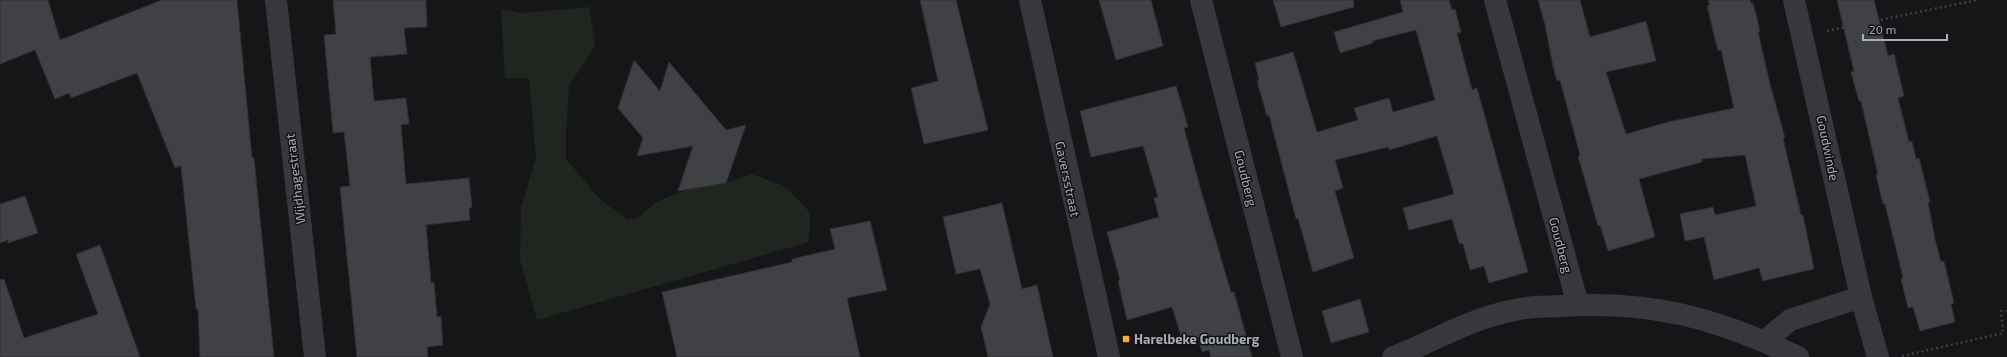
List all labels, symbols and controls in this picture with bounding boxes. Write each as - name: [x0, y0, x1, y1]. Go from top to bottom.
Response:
- scale bar: [1863, 16, 1947, 42]
- text: 20 m: [1869, 22, 1896, 36]
- street label: Goudwinde: [1813, 114, 1843, 182]
- street label: Wijdhagestraat: [282, 133, 308, 225]
- street label: Gaversstraat: [1052, 140, 1084, 218]
- street label: Goudberg: [1231, 148, 1261, 208]
- street label: Goudberg: [1546, 215, 1576, 275]
- place label: Harelbeke Goudberg: [1134, 331, 1260, 347]
- marker: Harelbeke Goudberg: [1121, 334, 1131, 344]

